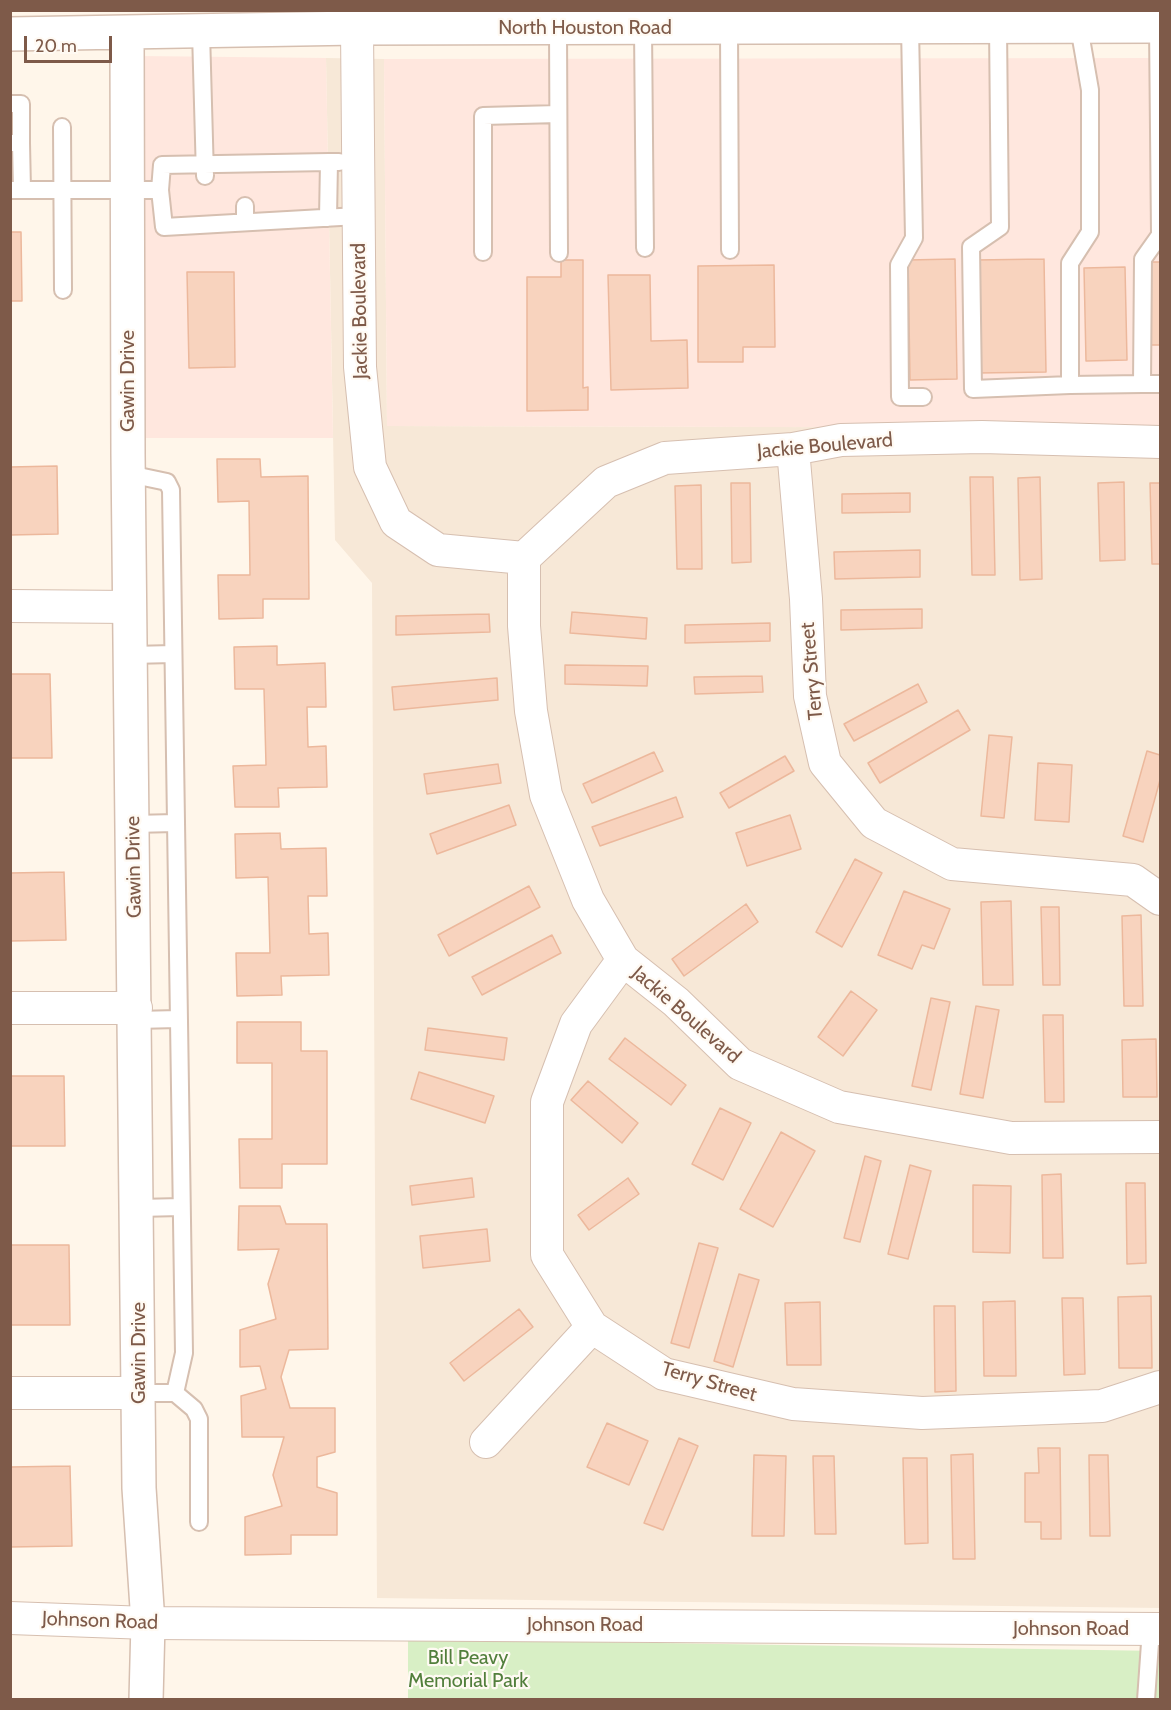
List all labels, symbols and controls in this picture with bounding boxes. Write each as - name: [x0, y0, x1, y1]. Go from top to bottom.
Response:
- street label: North Houston Road: [498, 16, 672, 40]
- scale bar: [27, 24, 116, 62]
- text: 20 m: [35, 35, 77, 57]
- street label: Jackie Boulevard: [347, 243, 373, 379]
- street label: Gawin Drive: [116, 330, 140, 432]
- street label: Jackie Boulevard: [756, 428, 894, 464]
- street label: Terry Street: [796, 621, 828, 721]
- street label: Gawin Drive: [121, 816, 147, 918]
- street label: Jackie Boulevard: [627, 961, 745, 1069]
- street label: Gawin Drive: [127, 1302, 151, 1404]
- street label: Terry Street: [659, 1357, 759, 1407]
- street label: Johnson Road: [42, 1607, 158, 1635]
- street label: Johnson Road: [527, 1613, 643, 1637]
- street label: Johnson Road: [1013, 1617, 1129, 1641]
- park label: Bill Peavy Memorial Park: [408, 1646, 528, 1693]

